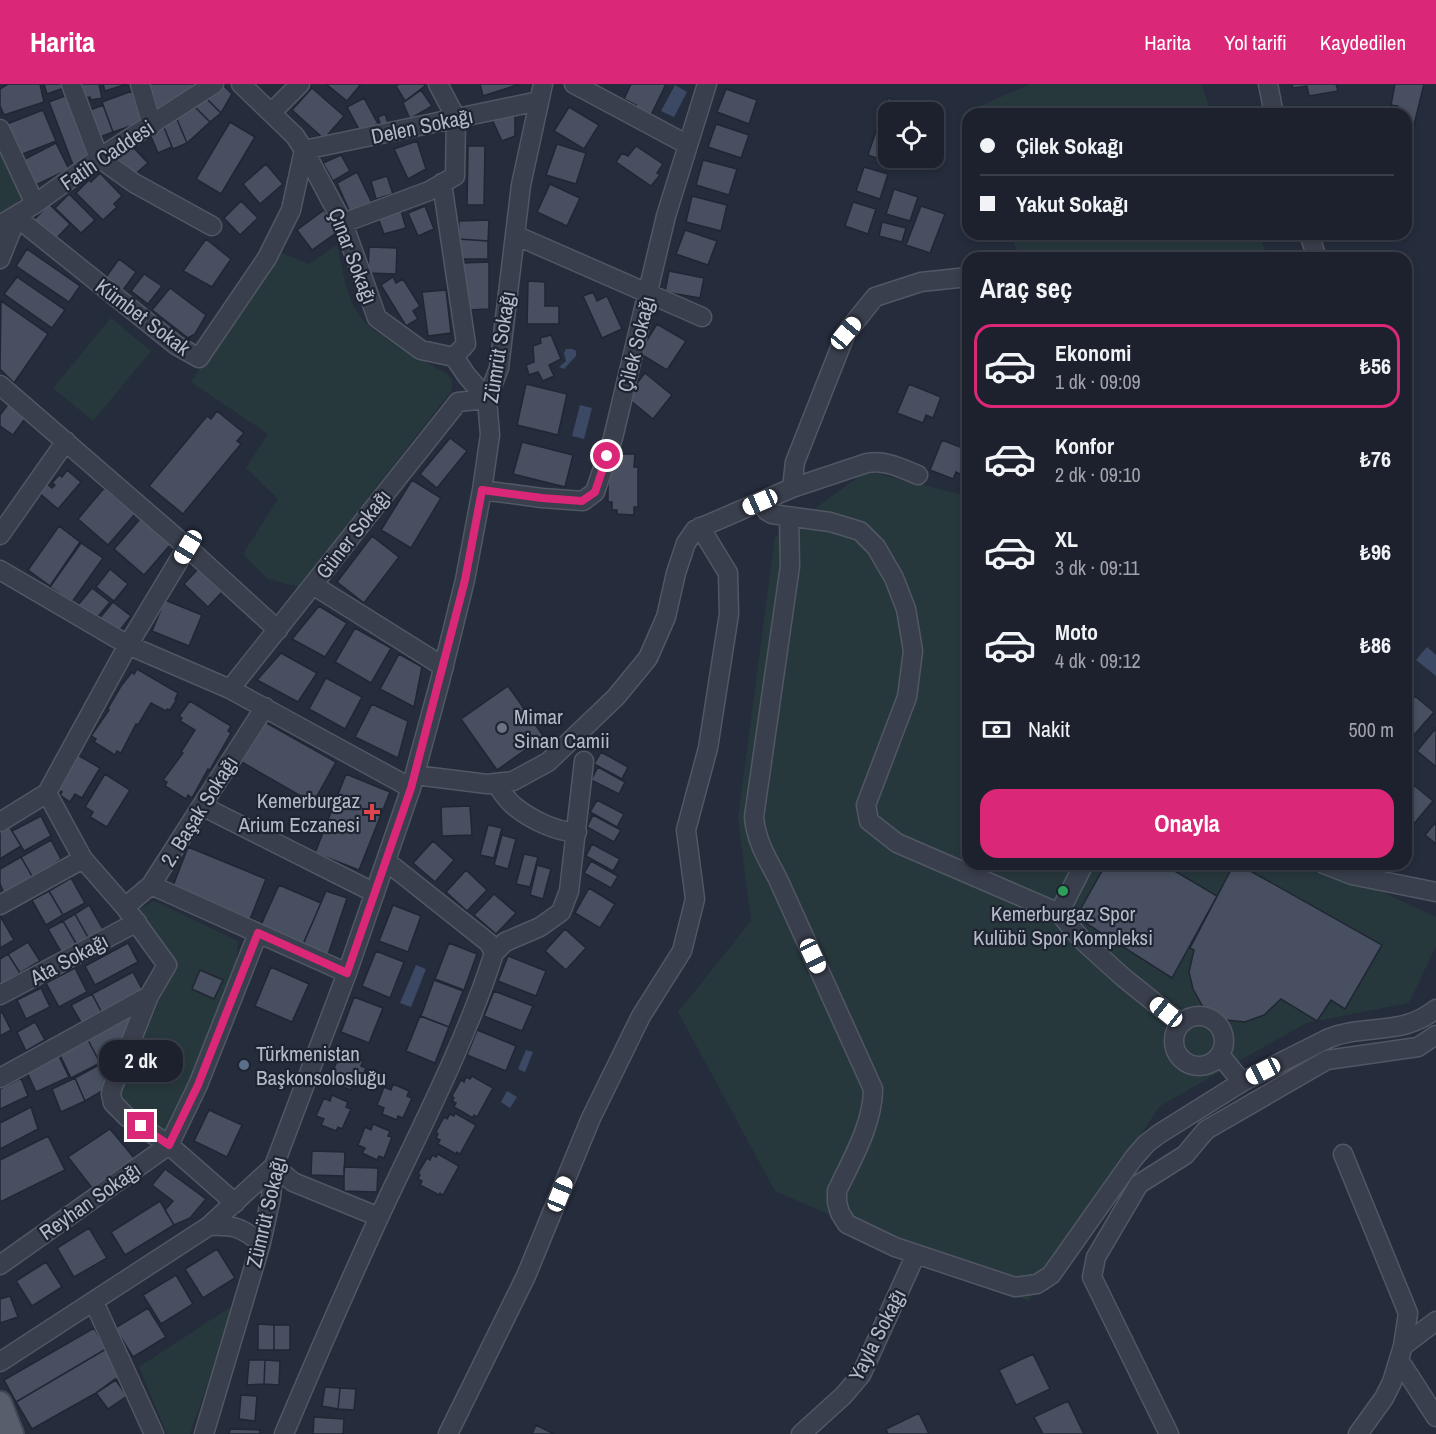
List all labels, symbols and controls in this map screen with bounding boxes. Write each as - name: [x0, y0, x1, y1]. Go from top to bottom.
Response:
- text: Harita: [30, 23, 95, 61]
- text: Harita: [1144, 28, 1191, 57]
- text: Yol tarifi: [1224, 28, 1287, 57]
- text: Kaydedilen: [1320, 28, 1406, 57]
- street label: Delen Sokağı: [368, 101, 476, 151]
- map controls: [878, 102, 944, 168]
- button: locate: [878, 102, 944, 168]
- street label: Fatih Caddesi: [54, 113, 160, 197]
- text: Çilek Sokağı: [1016, 131, 1123, 161]
- text: Yakut Sokağı: [1016, 189, 1128, 219]
- street label: Çınar Sokağı: [321, 204, 385, 308]
- text: Araç seç: [980, 270, 1072, 306]
- street label: Kümbet Sokak: [90, 272, 197, 363]
- street label: Zümrüt Sokağı: [476, 289, 522, 405]
- street label: Çilek Sokağı: [610, 293, 662, 395]
- car: [828, 313, 864, 353]
- text: Ekonomi: [1055, 338, 1131, 368]
- icon: car: [983, 339, 1037, 393]
- text: ₺56: [1360, 351, 1391, 381]
- text: 1 dk · 09:09: [1055, 368, 1141, 395]
- text: Konfor: [1055, 431, 1114, 461]
- icon: car: [983, 432, 1037, 486]
- route start: [593, 442, 620, 469]
- text: ₺76: [1360, 444, 1391, 474]
- text: 2 dk · 09:10: [1055, 461, 1141, 488]
- street label: Güner Sokağı: [309, 483, 397, 585]
- car: [740, 486, 780, 518]
- text: XL: [1055, 524, 1078, 554]
- icon: car: [983, 525, 1037, 579]
- car: [171, 527, 205, 567]
- text: ₺96: [1360, 537, 1391, 567]
- text: 3 dk · 09:11: [1055, 554, 1140, 581]
- text: Moto: [1055, 617, 1098, 647]
- icon: car: [983, 618, 1037, 672]
- text: ₺86: [1360, 630, 1391, 660]
- text: 4 dk · 09:12: [1055, 647, 1141, 674]
- place label: Mimar Sinan Camii: [514, 702, 610, 755]
- icon: cash: [980, 713, 1013, 746]
- text: Nakit: [1028, 714, 1070, 744]
- text: 500 m: [1348, 716, 1394, 743]
- marker: Mimar Sinan Camii: [495, 721, 509, 735]
- street label: 2. Başak Sokağı: [153, 750, 245, 872]
- place label: Kemerburgaz Arium Eczanesi: [237, 786, 360, 839]
- button: Onayla: [980, 789, 1394, 858]
- marker: Kemerburgaz Arium Eczanesi: [365, 805, 379, 819]
- marker: Kemerburgaz Spor Kulübü Spor Kompleksi: [1056, 884, 1070, 898]
- place label: Kemerburgaz Spor Kulübü Spor Kompleksi: [973, 899, 1153, 952]
- street label: Ata Sokağı: [24, 926, 113, 992]
- car: [797, 936, 829, 976]
- car: [1146, 994, 1186, 1030]
- callout: 2 dk: [99, 1039, 183, 1081]
- place label: Türkmenistan Başkonsolosluğu: [256, 1039, 386, 1092]
- text: 2 dk: [125, 1047, 157, 1074]
- car: [1243, 1055, 1283, 1087]
- marker: Türkmenistan Başkonsolosluğu: [237, 1058, 251, 1072]
- route end: [127, 1112, 154, 1139]
- street label: Zümrüt Sokağı: [239, 1154, 293, 1270]
- street label: Reyhan Sokağı: [33, 1155, 147, 1247]
- car: [545, 1174, 575, 1214]
- street label: Yayla Sokağı: [841, 1284, 913, 1386]

